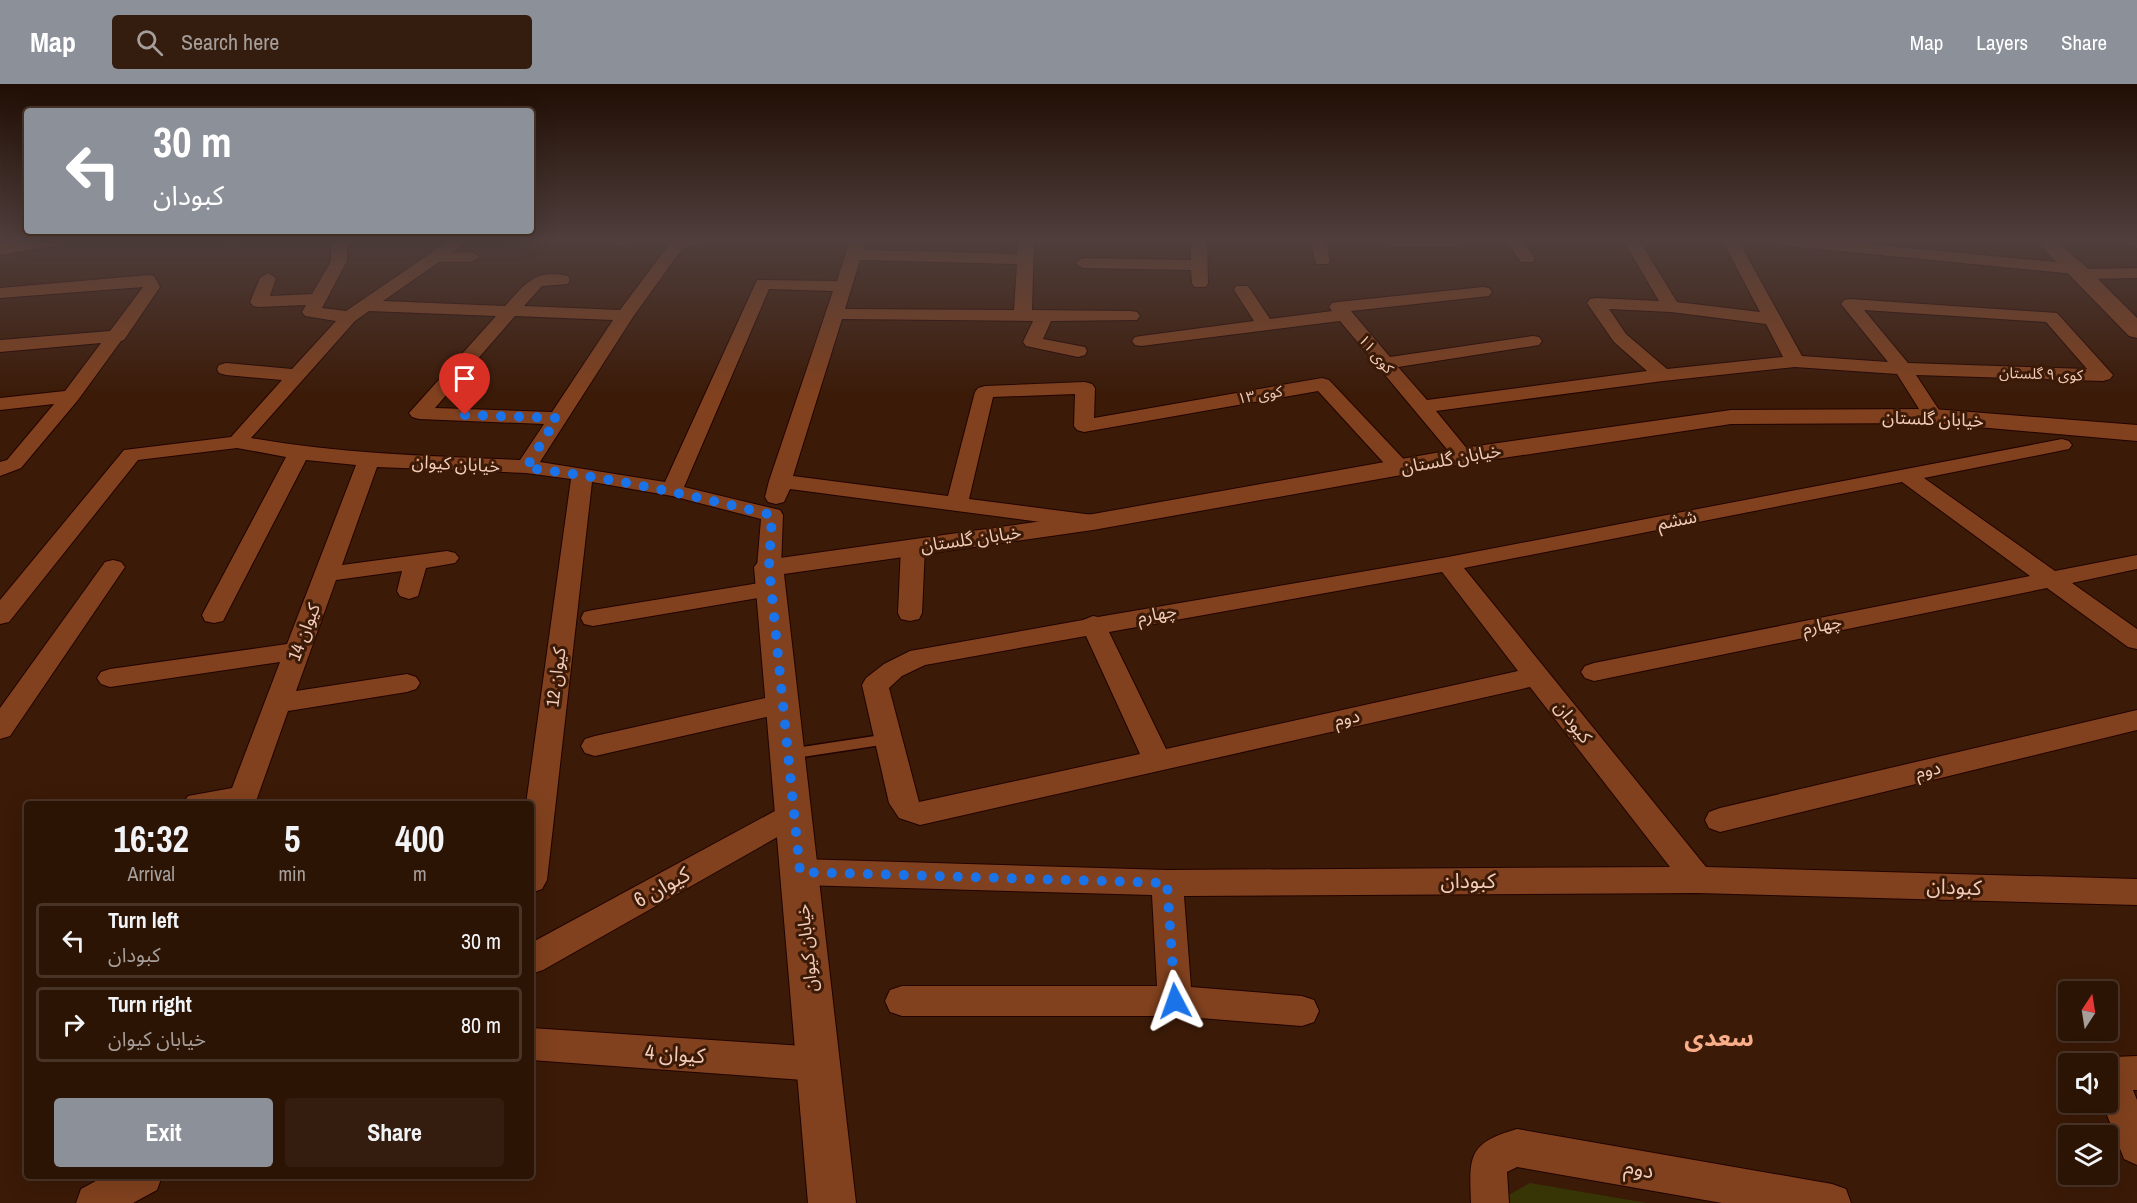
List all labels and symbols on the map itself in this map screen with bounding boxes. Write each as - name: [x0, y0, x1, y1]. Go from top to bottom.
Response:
- street label: کوی ۱۱: [1354, 330, 1399, 378]
- pin: [439, 353, 490, 415]
- street label: کوی ۹ گلستان: [1999, 362, 2084, 385]
- street label: کوی ۱۳: [1236, 380, 1285, 409]
- street label: خیابان گلستان: [1882, 404, 1984, 433]
- street label: خیابان گلستان: [1399, 437, 1503, 480]
- street label: خیابان کیوان: [411, 449, 501, 478]
- street label: ششم: [1655, 503, 1699, 537]
- street label: خیابان گلستان: [919, 519, 1023, 558]
- street label: چهارم: [1135, 598, 1179, 631]
- street label: کیوان 14: [281, 599, 326, 664]
- street label: چهارم: [1800, 608, 1844, 643]
- street label: کیوان 12: [539, 645, 572, 708]
- street label: کیودان: [1549, 695, 1598, 749]
- street label: دوم: [1332, 703, 1362, 734]
- street label: دوم: [1913, 754, 1944, 786]
- street label: کیوان 6: [628, 859, 695, 914]
- street label: کبودان: [1440, 866, 1496, 895]
- street label: کبودان: [1926, 871, 1982, 902]
- street label: خیابان کیوان: [789, 903, 824, 993]
- position arrow: [1143, 969, 1207, 1033]
- north arrow: [2058, 981, 2118, 1041]
- district label: سعدی: [1684, 1021, 1754, 1053]
- street label: کیوان 4: [644, 1037, 706, 1070]
- street label: دوم: [1622, 1152, 1656, 1187]

